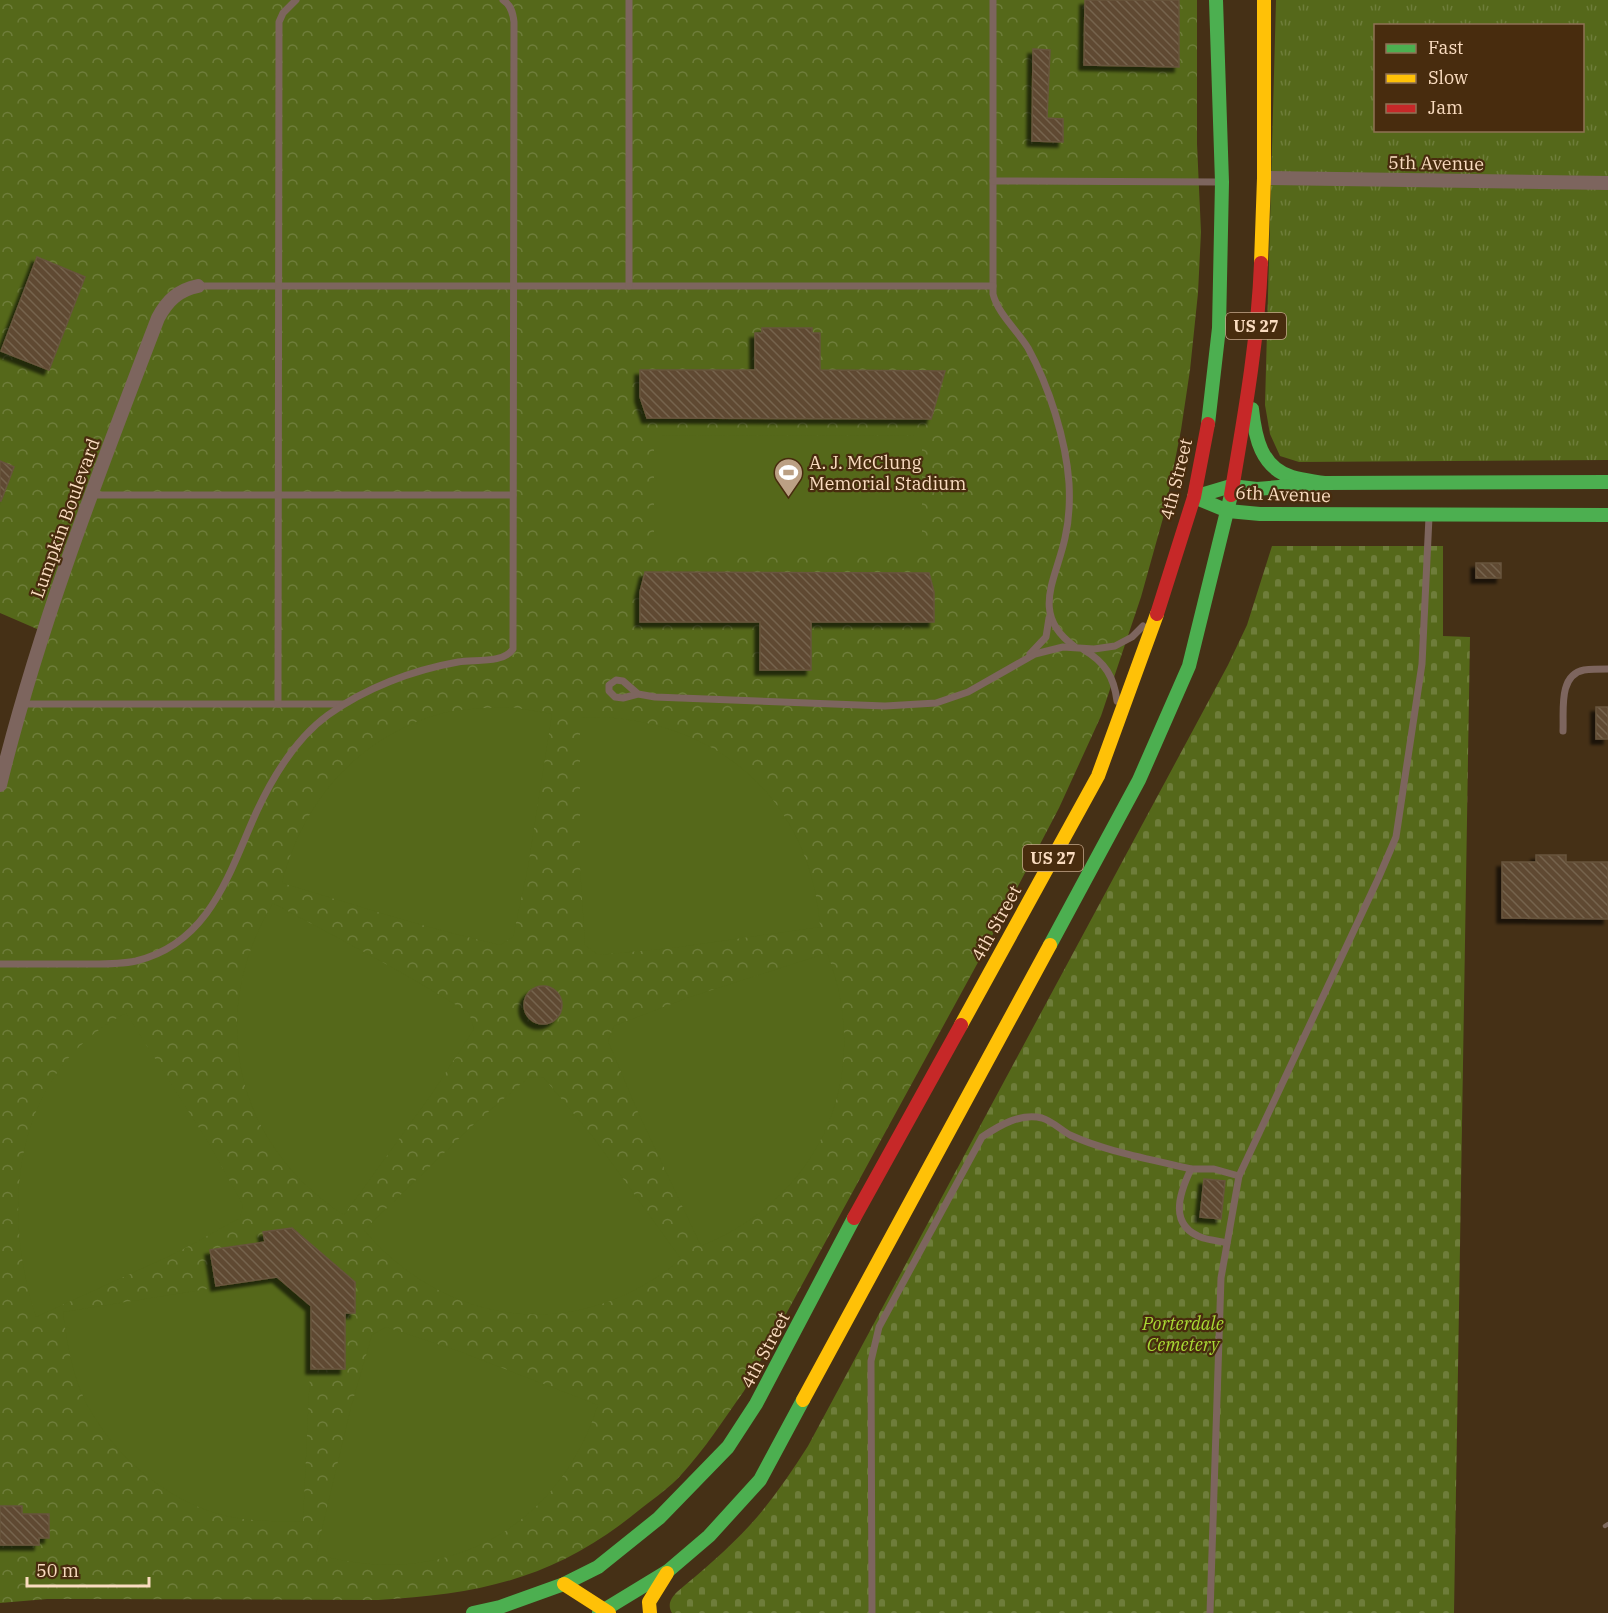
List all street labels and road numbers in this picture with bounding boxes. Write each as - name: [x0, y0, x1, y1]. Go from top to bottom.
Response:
- street label: 5th Avenue: [1388, 151, 1484, 175]
- road number: US 27: [1226, 313, 1286, 339]
- street label: Lumpkin Boulevard: [25, 435, 105, 601]
- street label: 4th Street: [1155, 436, 1197, 522]
- street label: 6th Avenue: [1235, 481, 1331, 507]
- road number: US 27: [1023, 845, 1083, 871]
- street label: 4th Street: [966, 881, 1026, 965]
- street label: 4th Street: [735, 1308, 795, 1392]

